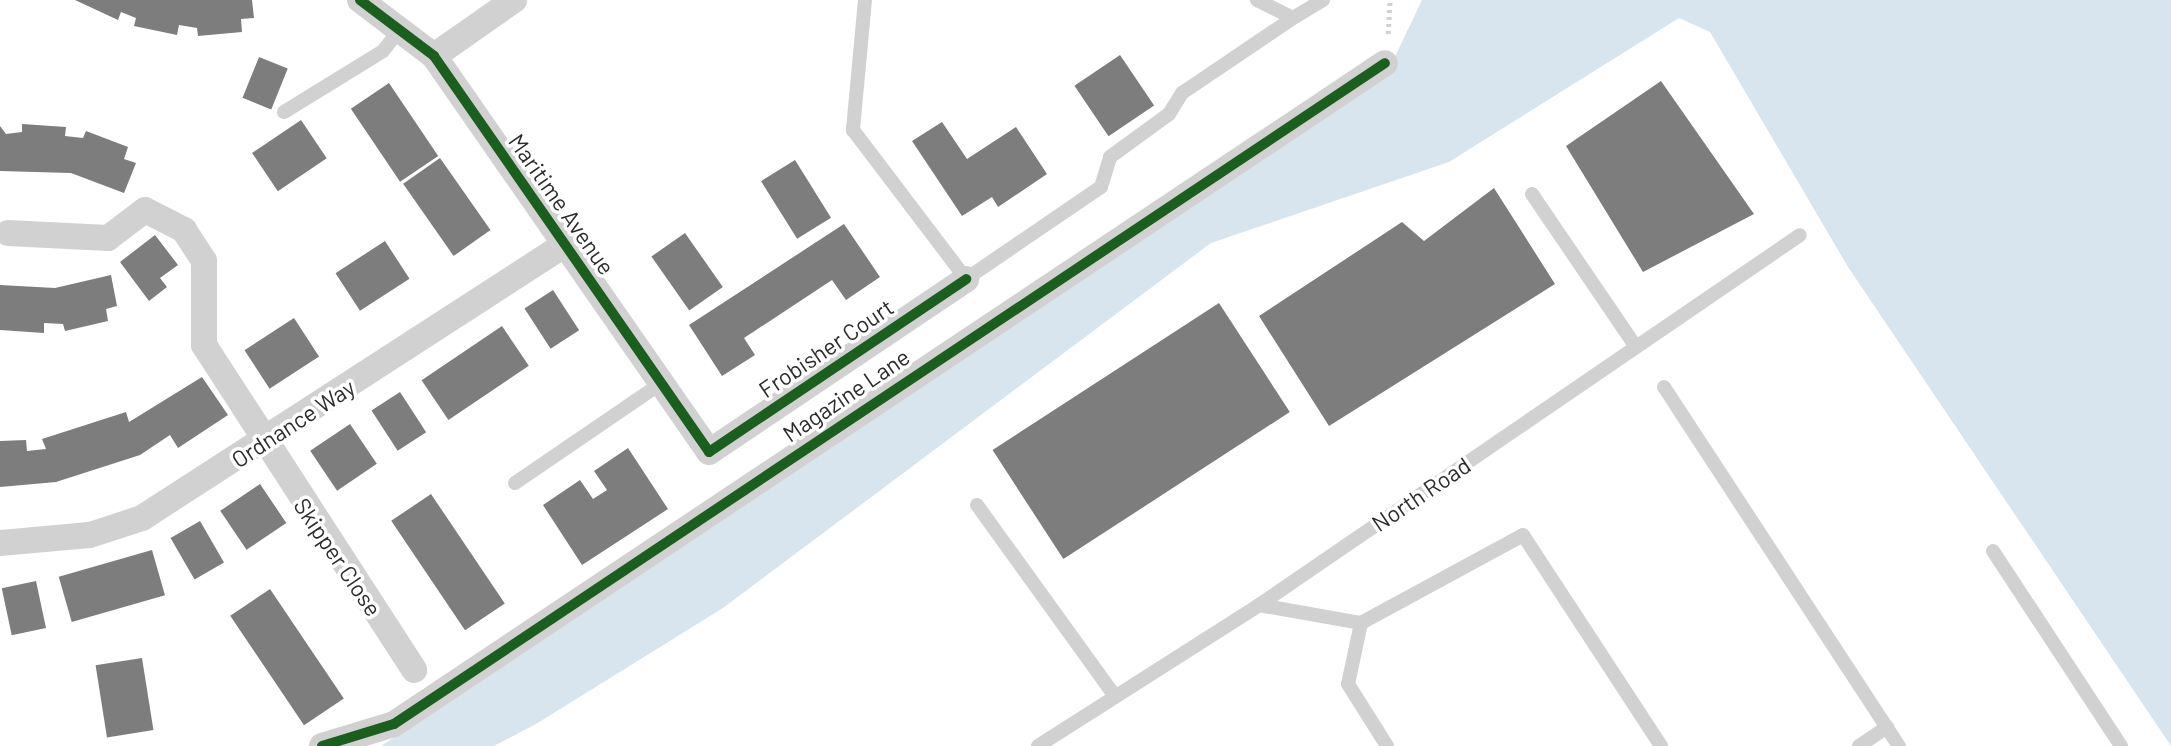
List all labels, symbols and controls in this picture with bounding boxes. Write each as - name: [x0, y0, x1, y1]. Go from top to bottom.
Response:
- street label: Maritime Avenue: [503, 128, 621, 280]
- street label: Frobisher Court: [753, 293, 899, 403]
- street label: Magazine Lane: [777, 343, 915, 447]
- street label: Ordnance Way: [226, 373, 360, 473]
- street label: North Road: [1366, 451, 1476, 537]
- street label: Skipper Close: [288, 493, 388, 621]

